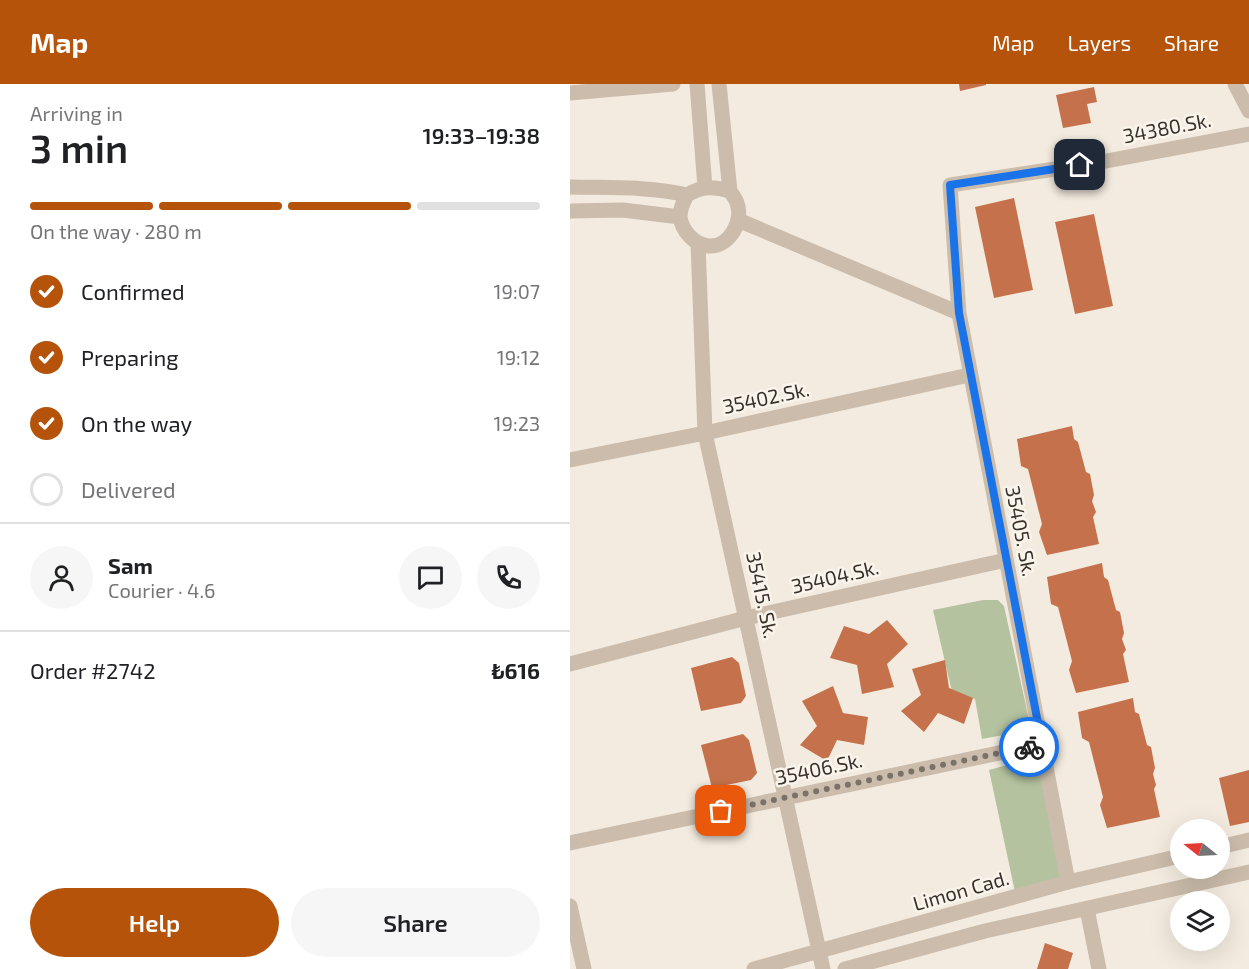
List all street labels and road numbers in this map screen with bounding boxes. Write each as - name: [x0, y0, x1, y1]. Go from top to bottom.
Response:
- street label: 34380.Sk.: [1121, 107, 1213, 147]
- street label: 35402.Sk.: [720, 376, 811, 418]
- street label: 35405. Sk.: [1001, 483, 1043, 578]
- street label: 35415. Sk.: [742, 549, 784, 640]
- street label: 35404.Sk.: [789, 554, 881, 598]
- street label: 35406.Sk.: [773, 747, 864, 789]
- street label: Limon Cad.: [910, 865, 1011, 915]

